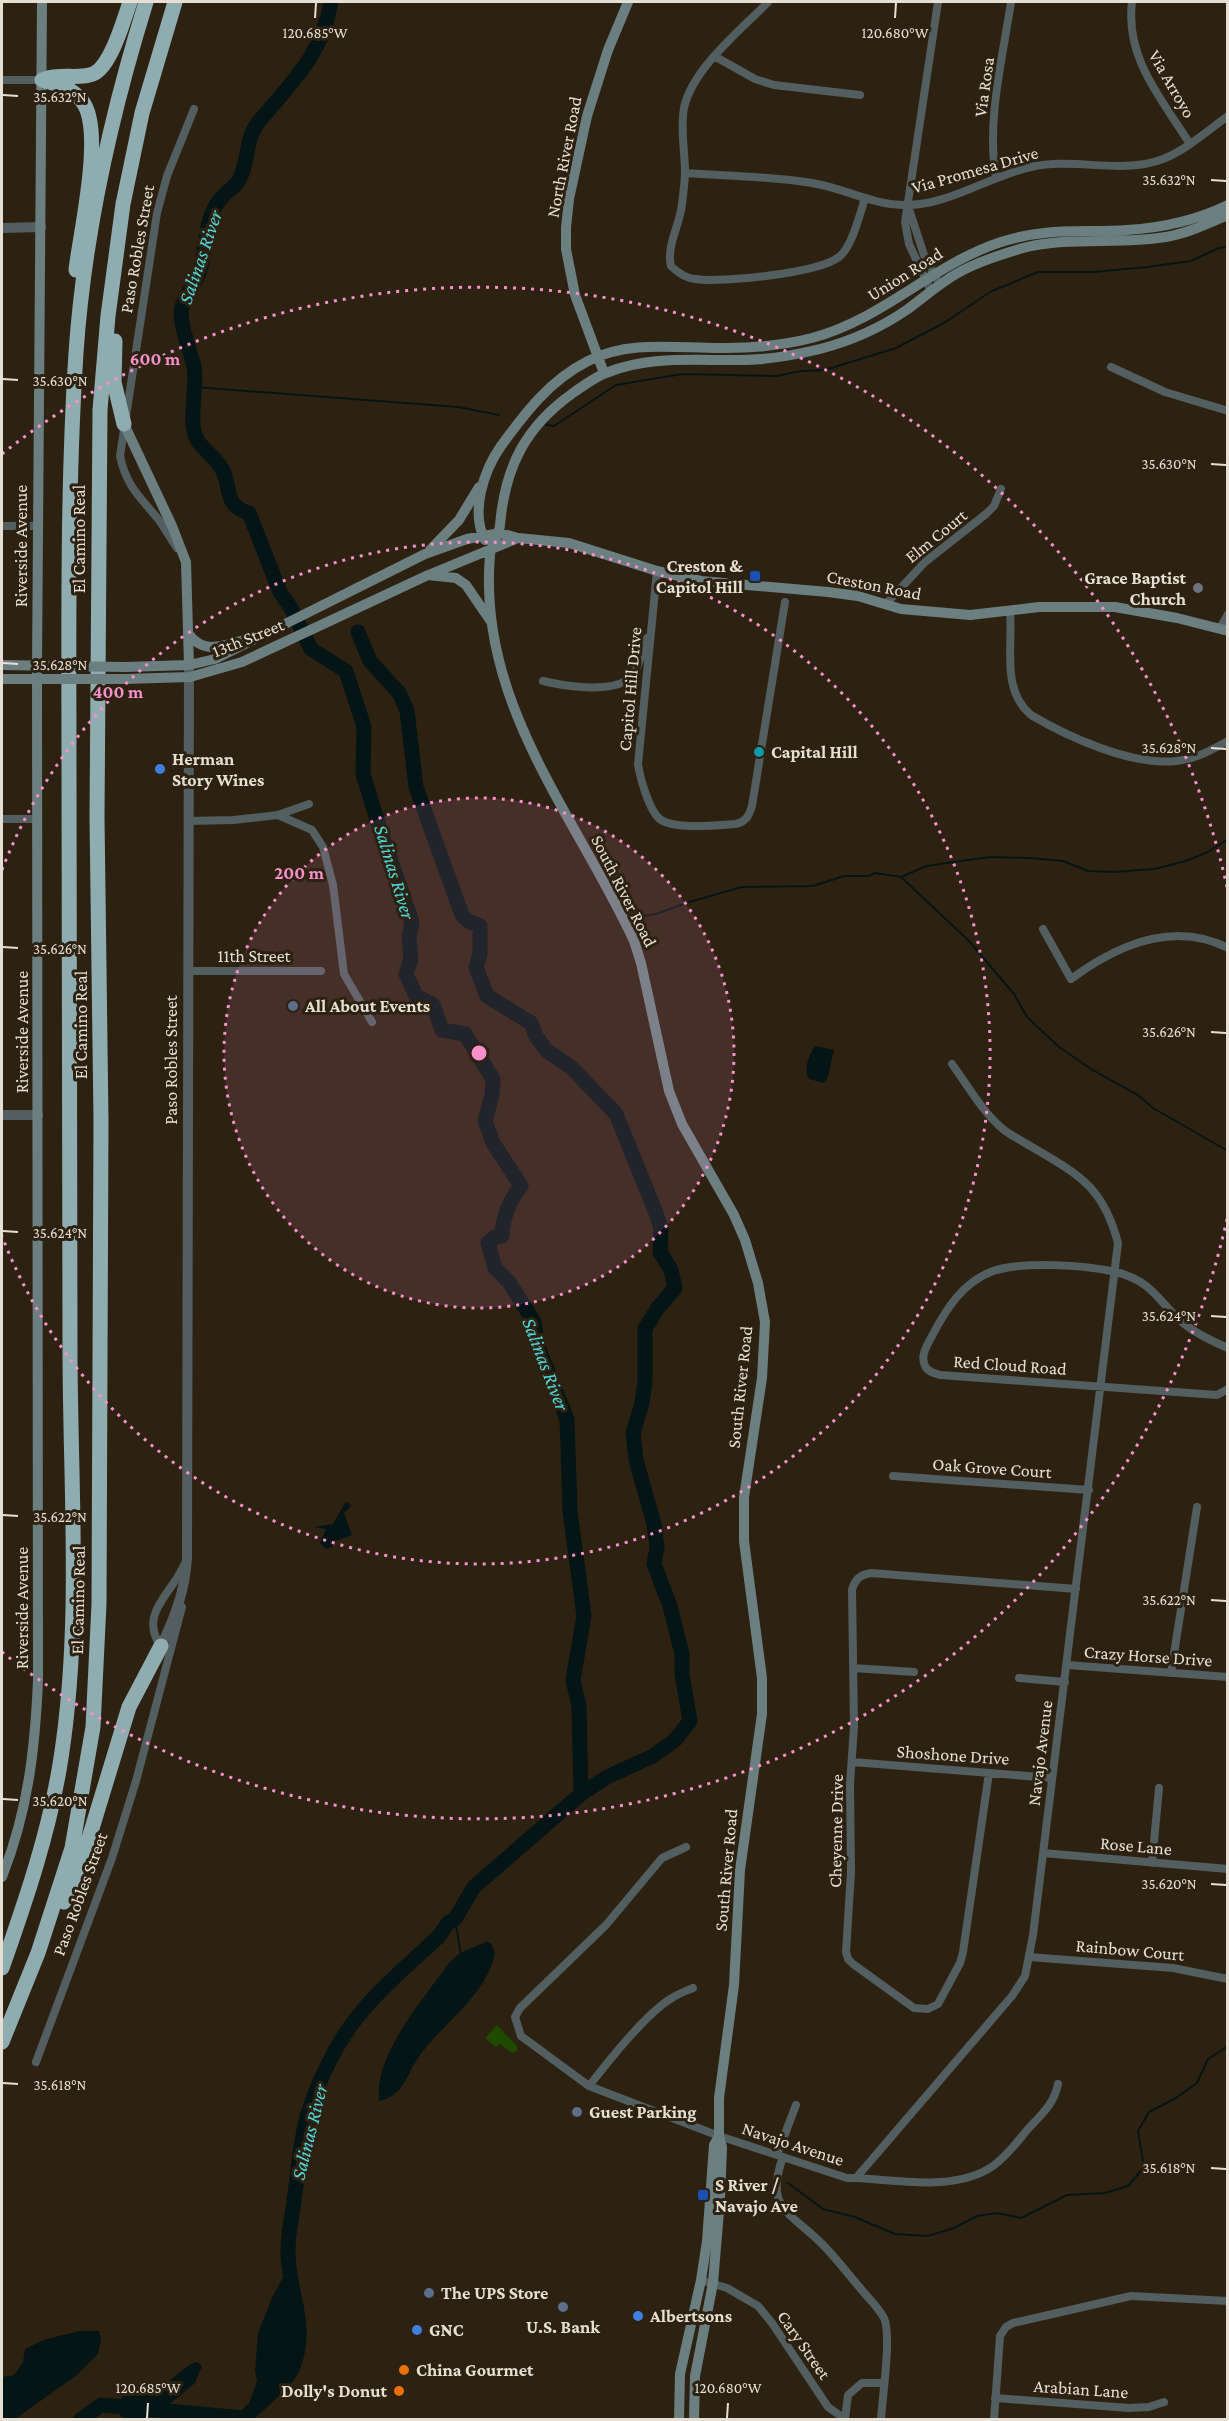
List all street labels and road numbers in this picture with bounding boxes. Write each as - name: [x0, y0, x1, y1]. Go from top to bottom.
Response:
- street label: Via Arroyo: [1145, 47, 1199, 122]
- street label: Via Rosa: [970, 56, 998, 118]
- street label: North River Road: [542, 94, 586, 219]
- street label: Via Promesa Drive: [909, 142, 1041, 198]
- street label: Paso Robles Street: [116, 182, 158, 315]
- street label: Union Road: [864, 243, 947, 305]
- street label: El Camino Real: [69, 484, 89, 593]
- street label: Riverside Avenue: [11, 485, 31, 607]
- street label: Elm Court: [901, 504, 972, 567]
- street label: Creston Road: [825, 566, 923, 604]
- street label: 13th Street: [209, 614, 288, 661]
- street label: Capitol Hill Drive: [615, 626, 645, 752]
- street label: South River Road: [587, 832, 661, 951]
- street label: 11th Street: [217, 946, 292, 966]
- street label: El Camino Real: [71, 970, 91, 1079]
- street label: Riverside Avenue: [12, 971, 32, 1093]
- street label: Paso Robles Street: [161, 994, 181, 1125]
- street label: South River Road: [724, 1324, 756, 1449]
- street label: Red Cloud Road: [953, 1351, 1068, 1379]
- street label: Oak Grove Court: [932, 1454, 1053, 1482]
- street label: El Camino Real: [67, 1545, 89, 1654]
- street label: Riverside Avenue: [12, 1547, 32, 1669]
- street label: Crazy Horse Drive: [1083, 1642, 1213, 1670]
- street label: Navajo Avenue: [1024, 1699, 1057, 1807]
- street label: Shoshone Drive: [896, 1741, 1010, 1769]
- street label: Cheyenne Drive: [825, 1774, 847, 1888]
- street label: South River Road: [711, 1807, 741, 1932]
- street label: Paso Robles Street: [48, 1829, 112, 1958]
- street label: Rose Lane: [1099, 1833, 1173, 1859]
- street label: Rainbow Court: [1075, 1935, 1186, 1965]
- street label: Navajo Avenue: [739, 2118, 847, 2171]
- street label: Cary Street: [773, 2307, 835, 2384]
- street label: Arabian Lane: [1033, 2376, 1129, 2402]

